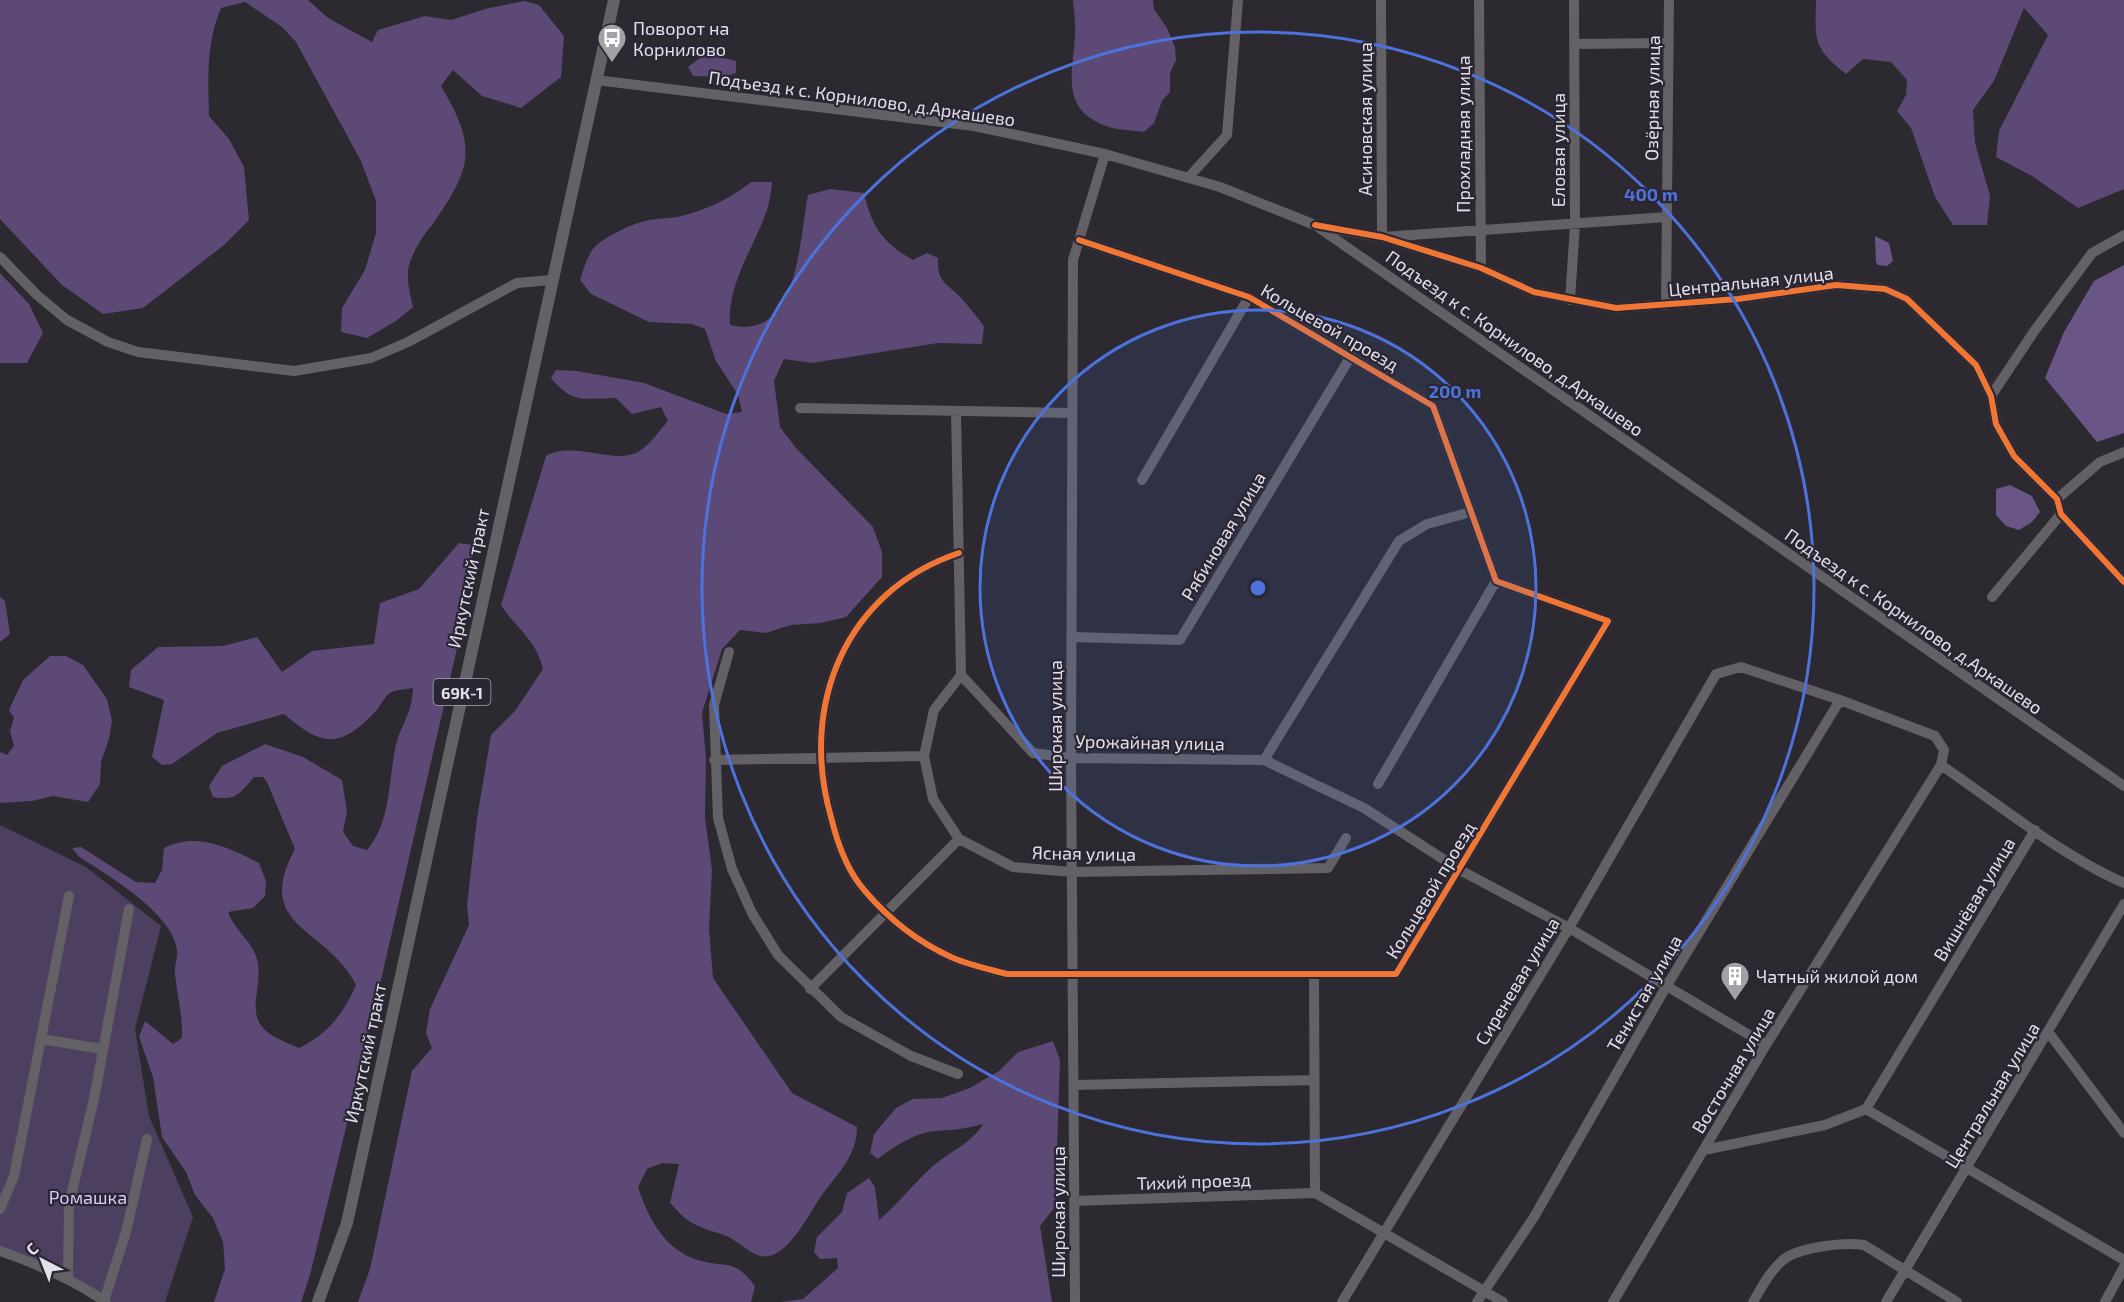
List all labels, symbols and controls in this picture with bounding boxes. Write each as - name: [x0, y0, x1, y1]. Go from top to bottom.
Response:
- place label: Поворот на Корнилово: [633, 17, 729, 60]
- bus stop icon: Поворот на Корнилово: [596, 22, 628, 64]
- street label: Озёрная улица: [1640, 35, 1664, 161]
- street label: Асиновская улица: [1354, 42, 1376, 196]
- street label: Прохладная улица: [1452, 55, 1474, 213]
- street label: Подъезд к с. Корнилово, д.Аркашево: [707, 66, 1017, 130]
- street label: Еловая улица: [1547, 93, 1569, 207]
- text: 400 m: [1624, 183, 1678, 205]
- street label: Подъезд к с. Корнилово, д.Аркашево: [1382, 245, 1648, 441]
- street label: Центральная улица: [1667, 261, 1835, 301]
- street label: Кольцевой проезд: [1257, 279, 1403, 375]
- text: 200 m: [1429, 380, 1481, 402]
- street label: Рябиновая улица: [1176, 468, 1270, 604]
- street label: Иркутский тракт: [442, 506, 494, 650]
- street label: Подъезд к с. Корнилово, д.Аркашево: [1781, 523, 2047, 719]
- centre of rings: [1248, 578, 1268, 598]
- street label: Широкая улица: [1044, 660, 1066, 792]
- road number: 69К-1: [434, 679, 490, 705]
- street label: Урожайная улица: [1075, 730, 1225, 754]
- street label: Кольцевой проезд: [1380, 818, 1480, 962]
- street label: Вишнёвая улица: [1928, 833, 2020, 965]
- street label: Ясная улица: [1032, 841, 1136, 865]
- street label: Сиреневая улица: [1470, 913, 1564, 1049]
- street label: Тенистая улица: [1602, 931, 1686, 1055]
- building icon: Чатный жилой дом: [1719, 960, 1751, 1002]
- place label: Чатный жилой дом: [1756, 965, 1918, 987]
- street label: Иркутский тракт: [339, 981, 391, 1125]
- street label: Восточная улица: [1687, 1003, 1779, 1137]
- street label: Центральная улица: [1940, 1018, 2044, 1172]
- street label: Широкая улица: [1047, 1146, 1069, 1278]
- street label: Тихий проезд: [1136, 1168, 1252, 1194]
- park label: Ромашка: [49, 1186, 127, 1208]
- north arrow: [12, 1230, 72, 1290]
- text: С: [22, 1238, 41, 1259]

